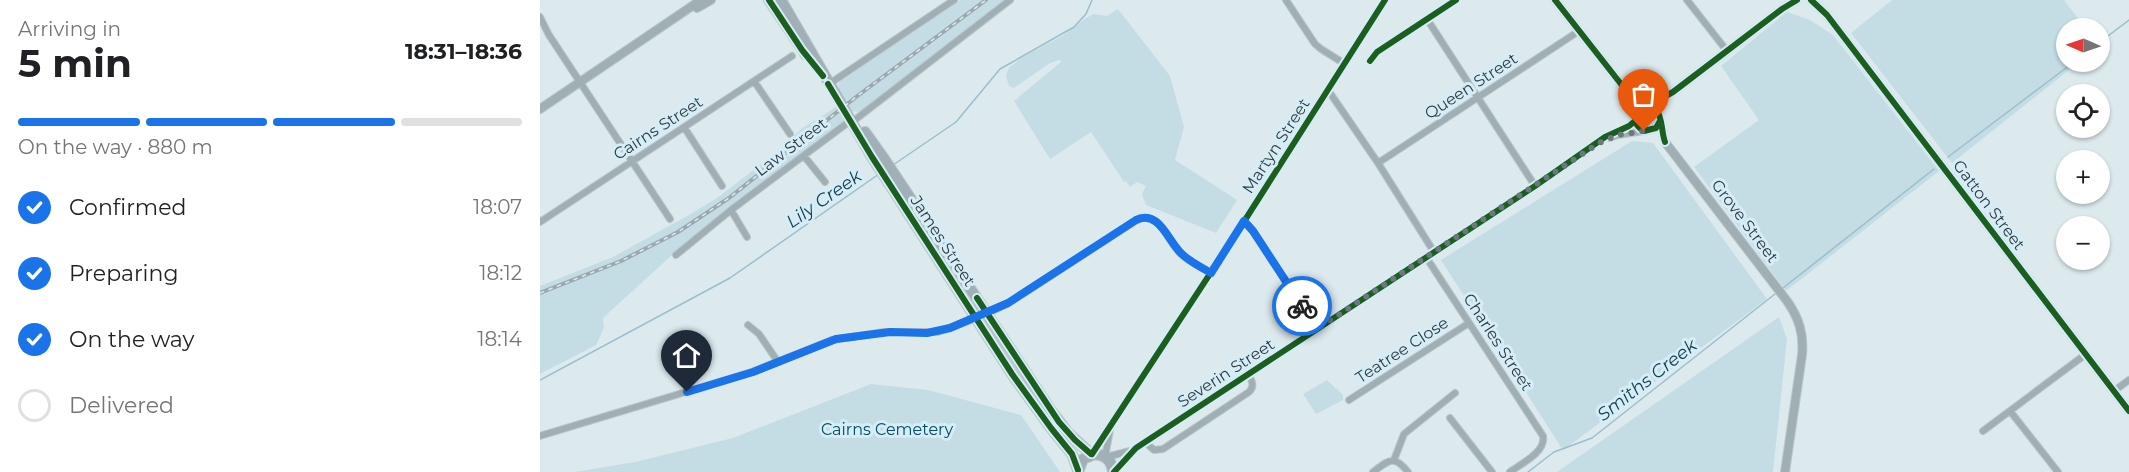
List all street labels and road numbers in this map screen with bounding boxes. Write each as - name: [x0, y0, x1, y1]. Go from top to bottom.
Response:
- street label: Queen Street: [1421, 49, 1521, 123]
- street label: Cairns Street: [610, 92, 707, 164]
- street label: Martyn Street: [1238, 95, 1314, 197]
- street label: Law Street: [751, 113, 831, 180]
- street label: Gatton Street: [1949, 156, 2029, 254]
- street label: Grove Street: [1708, 176, 1783, 267]
- street label: James Street: [906, 191, 980, 290]
- street label: Charles Street: [1459, 290, 1537, 395]
- street label: Teatree Close: [1352, 313, 1452, 387]
- street label: Severin Street: [1174, 334, 1278, 411]

